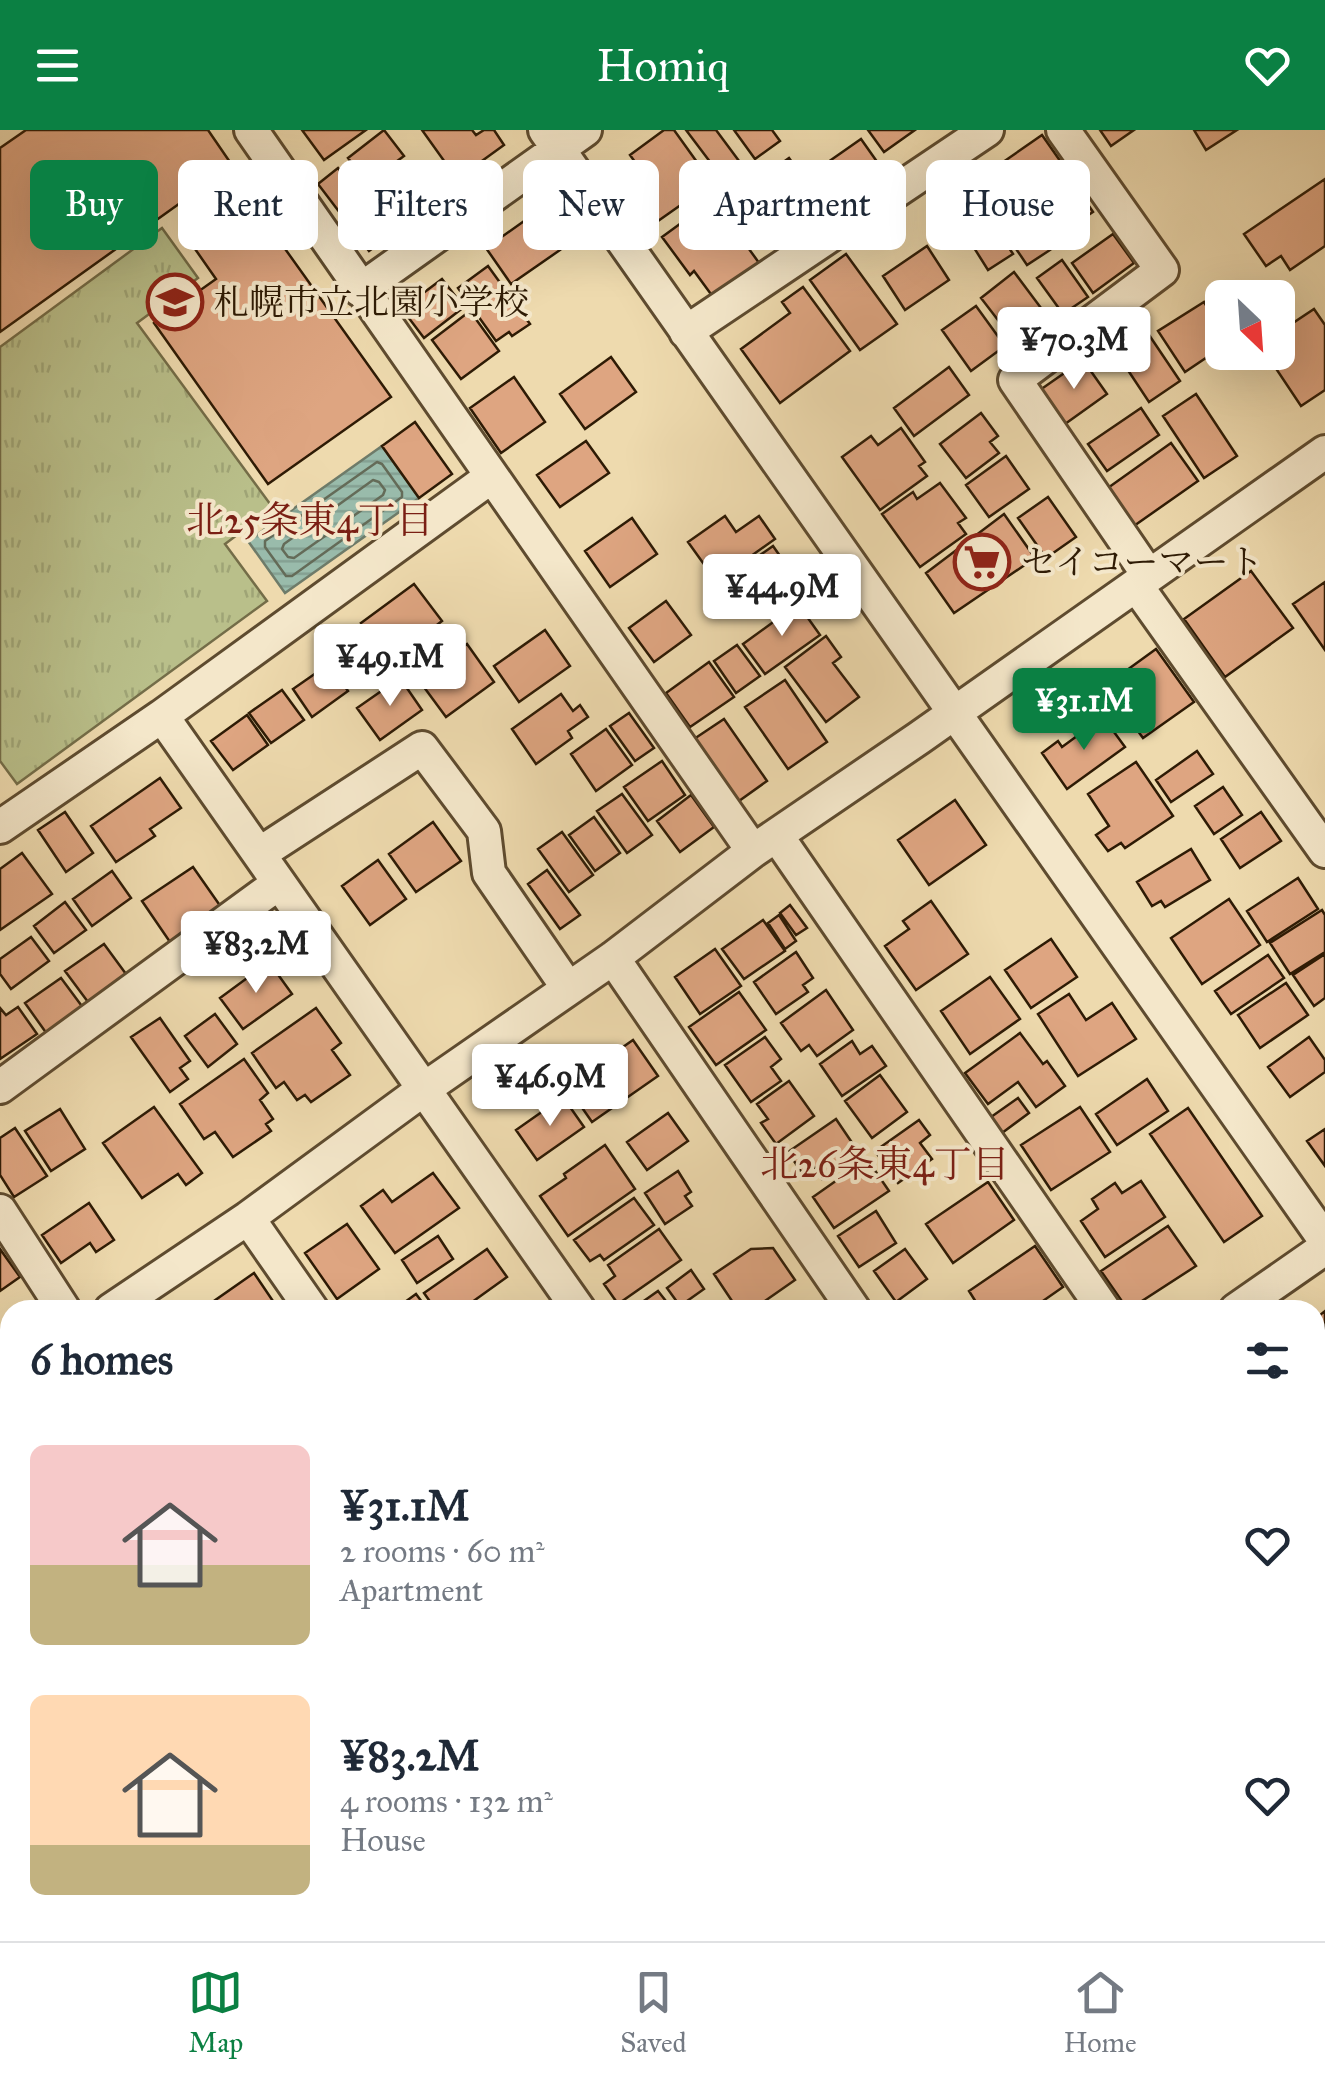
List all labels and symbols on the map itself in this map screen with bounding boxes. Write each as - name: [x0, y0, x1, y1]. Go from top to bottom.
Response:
- school or university icon: 札幌市立北園小学校: [145, 272, 205, 332]
- north arrow: [1205, 280, 1295, 370]
- place label: 札幌市立北園小学校: [214, 281, 529, 324]
- pin: ¥70.3M: [993, 307, 1155, 392]
- district label: 北25条東4丁目: [186, 497, 434, 543]
- supermarket icon: セイコーマート: [952, 532, 1012, 592]
- place label: セイコーマート: [1021, 541, 1264, 584]
- pin: ¥44.9M: [701, 554, 863, 639]
- pin: ¥49.1M: [309, 624, 471, 709]
- pin: ¥31.1M: [1003, 668, 1165, 753]
- pin: ¥83.2M: [175, 911, 337, 996]
- pin: ¥46.9M: [469, 1044, 631, 1129]
- district label: 北26条東4丁目: [760, 1141, 1010, 1187]

